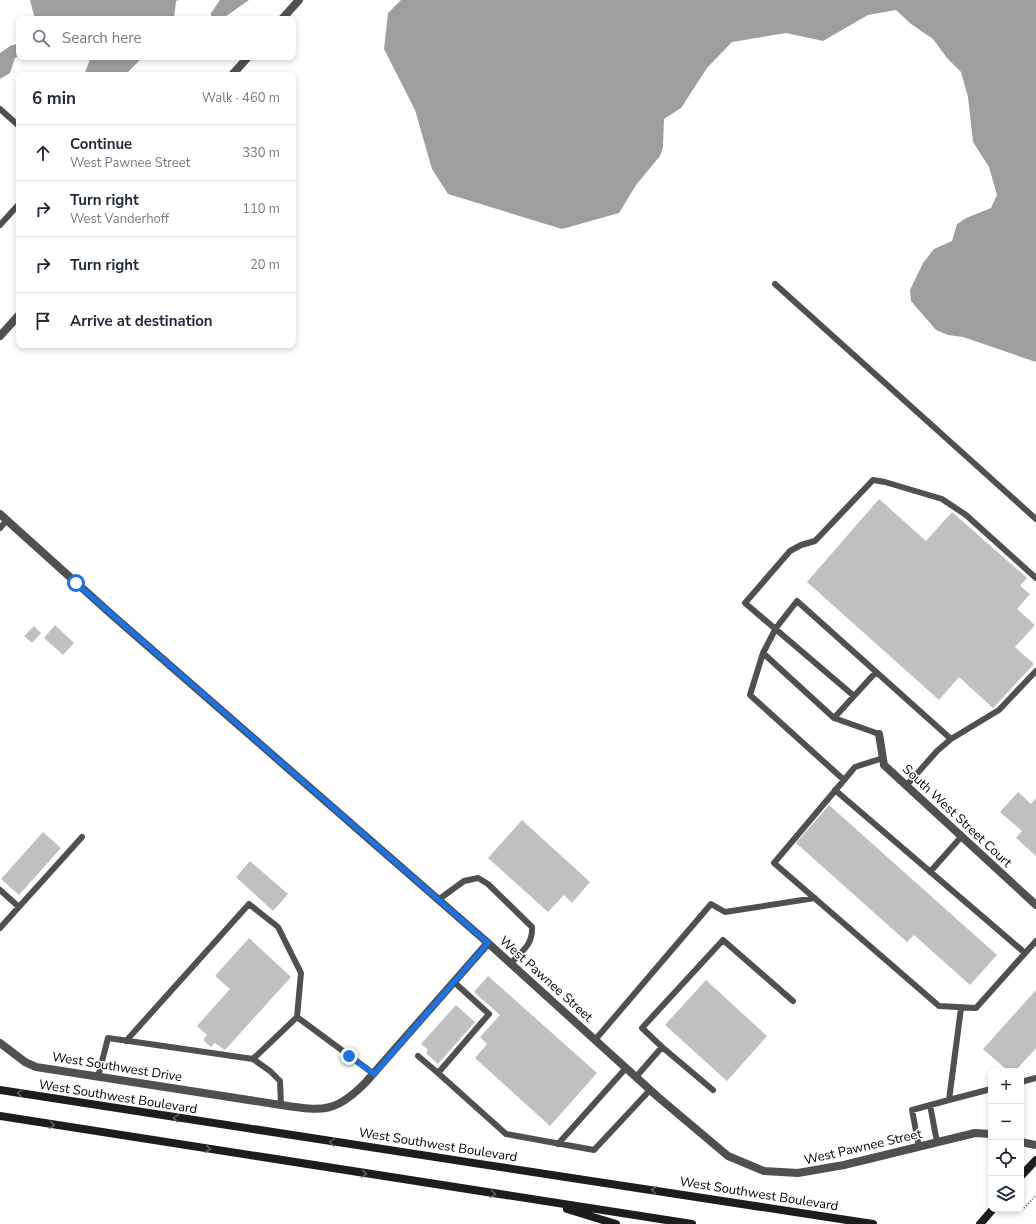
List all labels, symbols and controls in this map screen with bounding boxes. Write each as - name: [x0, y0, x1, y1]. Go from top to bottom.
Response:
- search box: [16, 16, 296, 60]
- icon: search: [30, 27, 52, 49]
- text: Search here: [62, 28, 142, 48]
- text: 6 min: [32, 87, 76, 110]
- text: Walk · 460 m: [202, 89, 280, 107]
- text: Continue: [70, 134, 132, 154]
- icon: ahead: [32, 142, 54, 164]
- text: 330 m: [242, 144, 280, 162]
- text: West Pawnee Street: [70, 154, 190, 172]
- text: Turn right: [70, 190, 139, 210]
- icon: right: [32, 198, 54, 220]
- text: 110 m: [242, 200, 280, 218]
- text: West Vanderhoff: [70, 210, 169, 228]
- icon: right: [32, 254, 54, 276]
- text: Turn right: [70, 255, 139, 275]
- text: 20 m: [250, 256, 280, 274]
- icon: arrive: [32, 310, 54, 332]
- text: Arrive at destination: [70, 311, 213, 331]
- route start: [67, 574, 85, 592]
- street label: South West Street Court: [898, 760, 1016, 872]
- street label: West Pawnee Street: [495, 932, 597, 1026]
- route end: [340, 1047, 358, 1065]
- street label: West Southwest Drive: [51, 1048, 183, 1086]
- map controls: [988, 1068, 1024, 1212]
- button: +: [988, 1068, 1024, 1104]
- street label: West Southwest Boulevard: [37, 1076, 199, 1118]
- one-way arrow: [17, 1089, 23, 1098]
- button: −: [988, 1104, 1024, 1140]
- one-way arrow: [173, 1114, 179, 1123]
- one-way arrow: [49, 1120, 55, 1129]
- street label: West Southwest Boulevard: [357, 1124, 519, 1166]
- street label: West Pawnee Street: [802, 1125, 924, 1169]
- one-way arrow: [329, 1138, 335, 1146]
- button: locate: [988, 1140, 1024, 1176]
- one-way arrow: [205, 1145, 211, 1153]
- one-way arrow: [361, 1169, 368, 1178]
- street label: West Southwest Boulevard: [678, 1173, 840, 1215]
- button: layers: [988, 1176, 1024, 1212]
- one-way arrow: [651, 1186, 657, 1195]
- one-way arrow: [490, 1189, 496, 1198]

